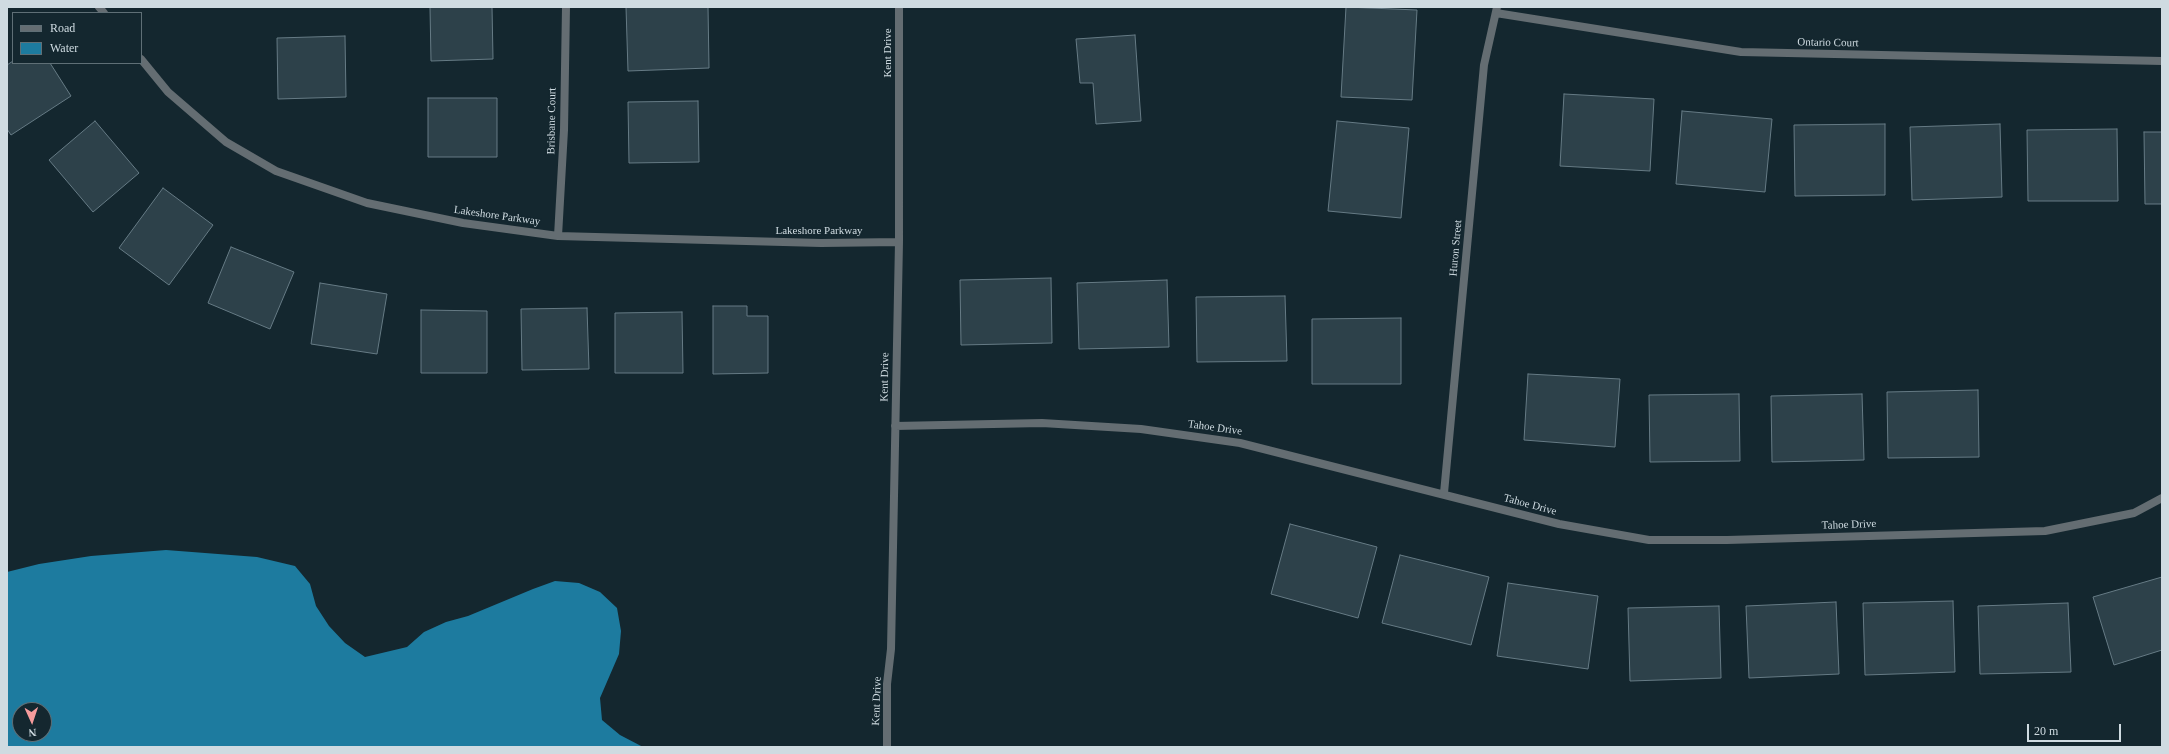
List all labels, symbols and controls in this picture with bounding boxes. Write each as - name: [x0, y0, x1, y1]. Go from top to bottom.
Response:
- legend: [12, 12, 142, 64]
- text: Road: [50, 21, 75, 35]
- street label: Kent Drive: [881, 28, 895, 78]
- street label: Ontario Court: [1797, 36, 1859, 50]
- text: Water: [50, 41, 78, 55]
- street label: Brisbane Court: [545, 87, 559, 155]
- street label: Lakeshore Parkway: [453, 203, 541, 229]
- street label: Huron Street: [1447, 219, 1465, 277]
- street label: Lakeshore Parkway: [775, 224, 863, 238]
- street label: Kent Drive: [878, 352, 892, 402]
- street label: Tahoe Drive: [1187, 418, 1243, 438]
- street label: Tahoe Drive: [1502, 492, 1558, 518]
- street label: Tahoe Drive: [1822, 517, 1876, 533]
- street label: Kent Drive: [870, 676, 884, 726]
- north arrow: [12, 702, 52, 742]
- scale bar: [2029, 716, 2123, 742]
- text: 20 m: [2034, 724, 2058, 738]
- text: N: [28, 727, 37, 739]

